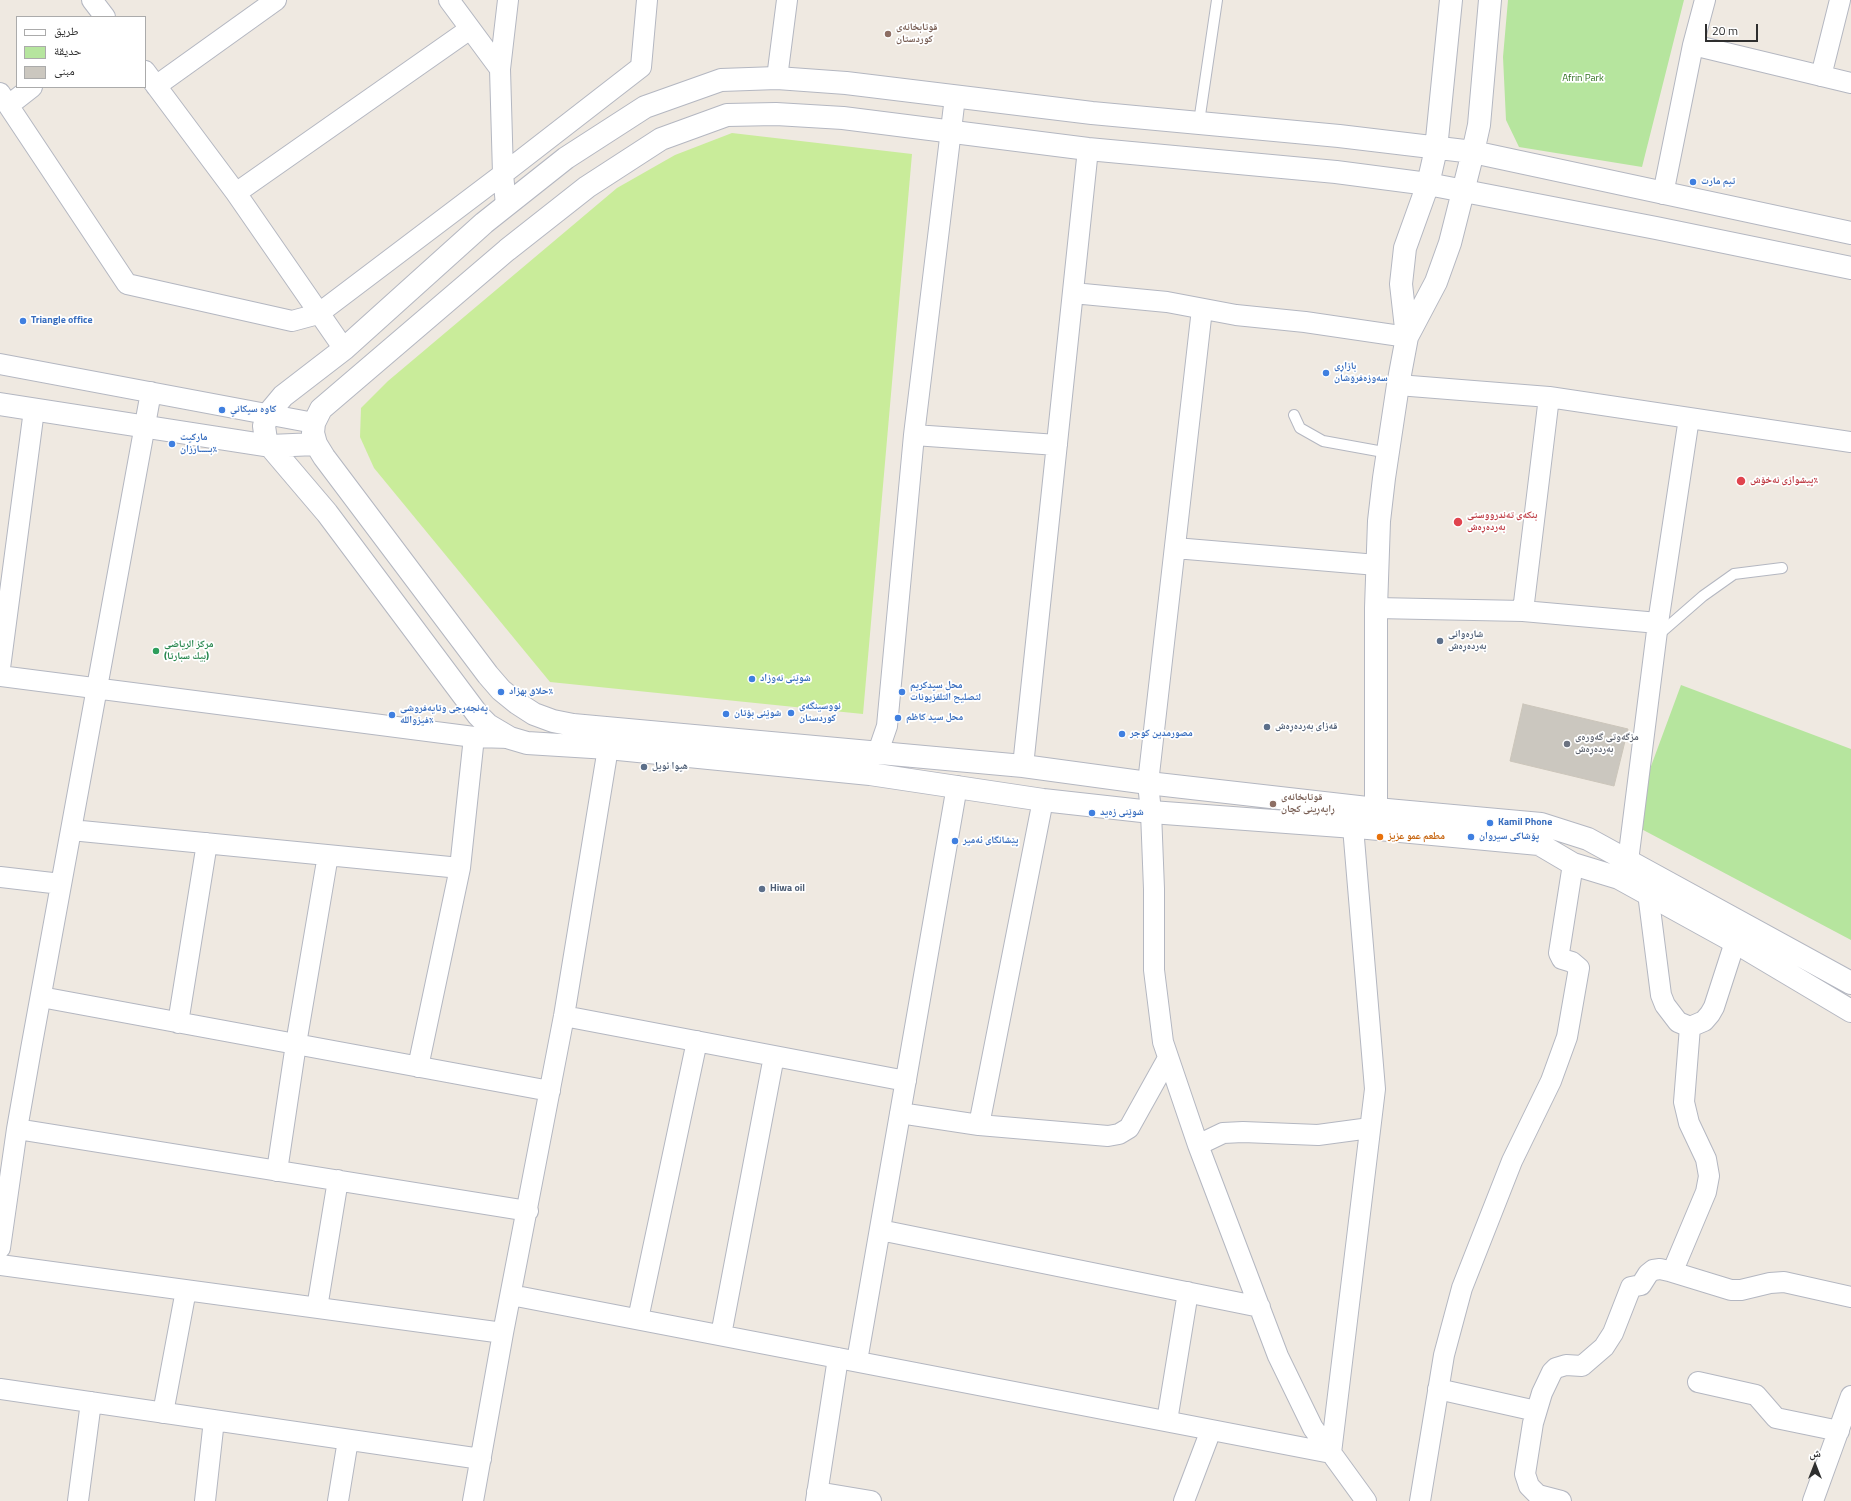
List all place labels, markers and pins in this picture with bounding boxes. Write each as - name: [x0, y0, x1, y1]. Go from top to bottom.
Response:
- place label: قوتابخانەی کوردستان: [896, 22, 937, 46]
- marker: قوتابخانەی کوردستان: [883, 29, 893, 39]
- place label: تيم مارت: [1701, 176, 1735, 188]
- marker: تيم مارت: [1688, 177, 1698, 187]
- place label: Triangle office: [31, 315, 93, 327]
- marker: Triangle office: [18, 316, 28, 326]
- place label: بازاڕی سەوزەفرۆشان: [1334, 361, 1388, 384]
- marker: بازاڕی سەوزەفرۆشان: [1321, 368, 1331, 378]
- place label: كاوه سيكاني: [230, 404, 277, 416]
- marker: كاوه سيكاني: [217, 405, 227, 415]
- place label: ماركیت بـــــارزان٪: [180, 432, 217, 456]
- marker: ماركیت بـــــارزان٪: [167, 439, 177, 449]
- marker: پیشوازی نەخۆش٪: [1735, 475, 1747, 487]
- place label: پیشوازی نەخۆش٪: [1750, 475, 1818, 487]
- place label: بنکەی تەندرووستی بەردەڕەش: [1467, 510, 1537, 534]
- marker: بنکەی تەندرووستی بەردەڕەش: [1452, 516, 1464, 528]
- place label: شارەوانی بەردەڕەش: [1448, 629, 1486, 652]
- marker: شارەوانی بەردەڕەش: [1435, 636, 1445, 646]
- place label: مركز الرياضي (بيك سبارتا): [164, 639, 213, 662]
- marker: مركز الرياضي (بيك سبارتا): [151, 646, 161, 656]
- place label: شوێنی نەوزاد: [760, 673, 811, 685]
- marker: شوێنی نەوزاد: [747, 674, 757, 684]
- place label: محل سيدكريم لتصليح التلفزيونات: [910, 680, 981, 704]
- place label: حلاق بهزاد٪: [509, 686, 553, 698]
- marker: حلاق بهزاد٪: [496, 687, 506, 697]
- marker: محل سيدكريم لتصليح التلفزيونات: [897, 687, 907, 697]
- place label: نووسینگەی کوردستان: [799, 701, 841, 724]
- place label: پەنجەرجی وتایەفروشی فیزواللە٪: [400, 703, 488, 726]
- place label: شوێنی بۆتان: [734, 708, 781, 720]
- marker: نووسینگەی کوردستان: [786, 708, 796, 718]
- marker: شوێنی بۆتان: [721, 709, 731, 719]
- marker: پەنجەرجی وتایەفروشی فیزواللە٪: [387, 710, 397, 720]
- place label: محل سيد كاظم: [906, 712, 963, 724]
- marker: محل سيد كاظم: [893, 713, 903, 723]
- place label: قەزای بەردەڕەش: [1275, 721, 1338, 733]
- marker: قەزای بەردەڕەش: [1262, 722, 1272, 732]
- place label: مصورمدین كوجر: [1130, 728, 1193, 740]
- marker: مصورمدین كوجر: [1117, 729, 1127, 739]
- place label: مزگەوتی گەورەی بەردەڕەش: [1575, 732, 1639, 756]
- marker: مزگەوتی گەورەی بەردەڕەش: [1562, 739, 1572, 749]
- place label: هيوا ئويل: [652, 761, 688, 773]
- marker: هيوا ئويل: [639, 762, 649, 772]
- place label: قوتابخانەی ڕاپەڕینی کچان: [1281, 792, 1335, 816]
- marker: قوتابخانەی ڕاپەڕینی کچان: [1268, 799, 1278, 809]
- place label: شوێنی زەید: [1100, 807, 1144, 819]
- marker: شوێنی زەید: [1087, 808, 1097, 818]
- place label: Kamil Phone: [1498, 817, 1552, 829]
- marker: Kamil Phone: [1485, 818, 1495, 828]
- place label: مطعم عمو عزيز: [1388, 831, 1445, 843]
- place label: پۆشاکی سیروان: [1479, 831, 1539, 843]
- marker: مطعم عمو عزيز: [1375, 832, 1385, 842]
- marker: پۆشاکی سیروان: [1466, 832, 1476, 842]
- place label: پێشانگای ئەمیر: [963, 835, 1018, 847]
- marker: پێشانگای ئەمیر: [950, 836, 960, 846]
- place label: Hiwa oil: [770, 883, 805, 895]
- marker: Hiwa oil: [757, 884, 767, 894]

